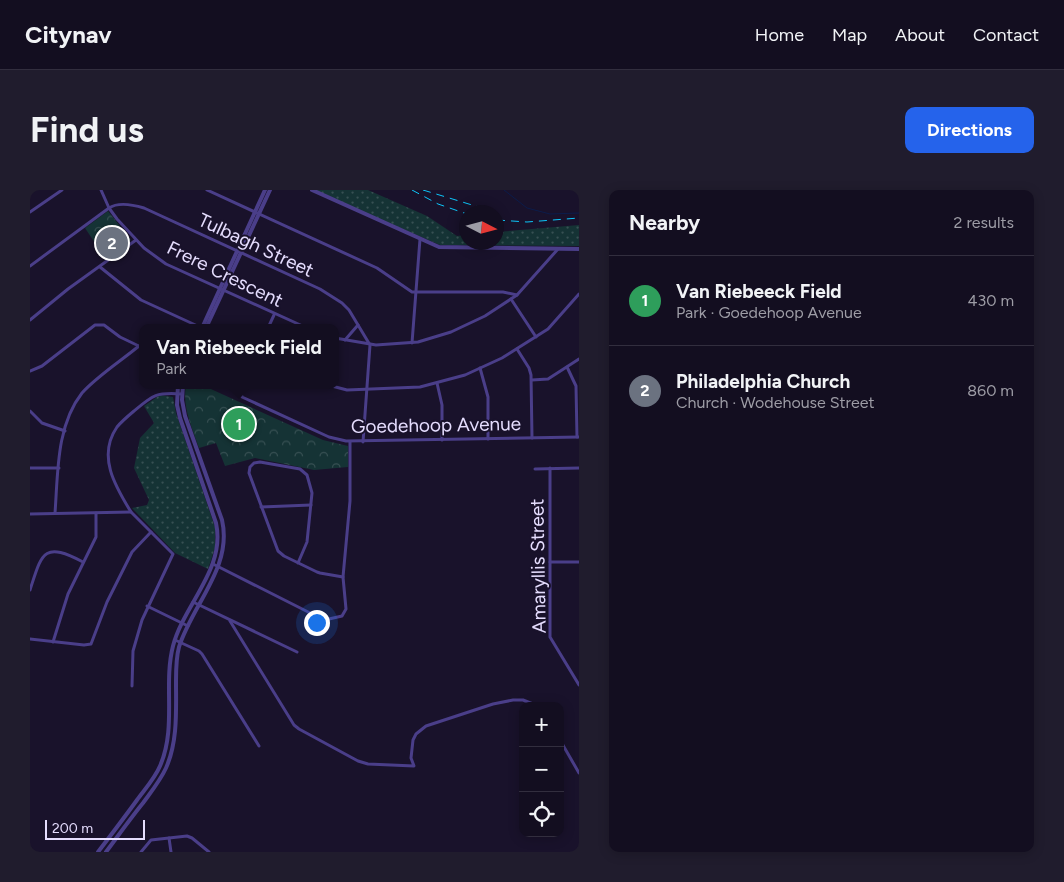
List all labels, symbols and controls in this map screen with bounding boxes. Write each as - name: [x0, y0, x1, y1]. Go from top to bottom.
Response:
- text: Citynav: [25, 20, 112, 49]
- text: Home: [755, 24, 804, 46]
- text: Map: [832, 24, 867, 46]
- text: About: [895, 24, 945, 46]
- text: Contact: [973, 24, 1039, 46]
- button: Directions: [905, 107, 1034, 153]
- text: Find us: [30, 109, 144, 151]
- north arrow: [459, 205, 504, 250]
- street label: Tulbagh Street: [195, 208, 317, 282]
- text: Nearby: [629, 210, 700, 235]
- text: 2 results: [954, 213, 1014, 232]
- pin: 2: [96, 224, 128, 262]
- street label: Frere Crescent: [163, 236, 287, 312]
- text: Van Riebeeck Field: [676, 280, 842, 303]
- text: 1: [642, 291, 648, 310]
- text: 430 m: [968, 291, 1014, 310]
- text: Park · Goedehoop Avenue: [676, 303, 862, 322]
- popup: [139, 324, 339, 389]
- text: Van Riebeeck Field: [156, 336, 322, 359]
- text: Park: [156, 359, 187, 378]
- text: Philadelphia Church: [676, 370, 850, 393]
- text: 2: [640, 381, 650, 400]
- text: 860 m: [967, 381, 1014, 400]
- text: Church · Wodehouse Street: [676, 393, 875, 412]
- pin: 1: [223, 405, 255, 443]
- street label: Goedehoop Avenue: [351, 412, 521, 438]
- street label: Amaryllis Street: [525, 498, 551, 634]
- your location: [304, 610, 330, 636]
- map controls: [519, 702, 564, 837]
- button: +: [519, 702, 564, 747]
- button: −: [519, 747, 564, 792]
- button: locate: [519, 792, 564, 837]
- scale bar: [45, 817, 145, 840]
- text: 200 m: [52, 820, 93, 837]

